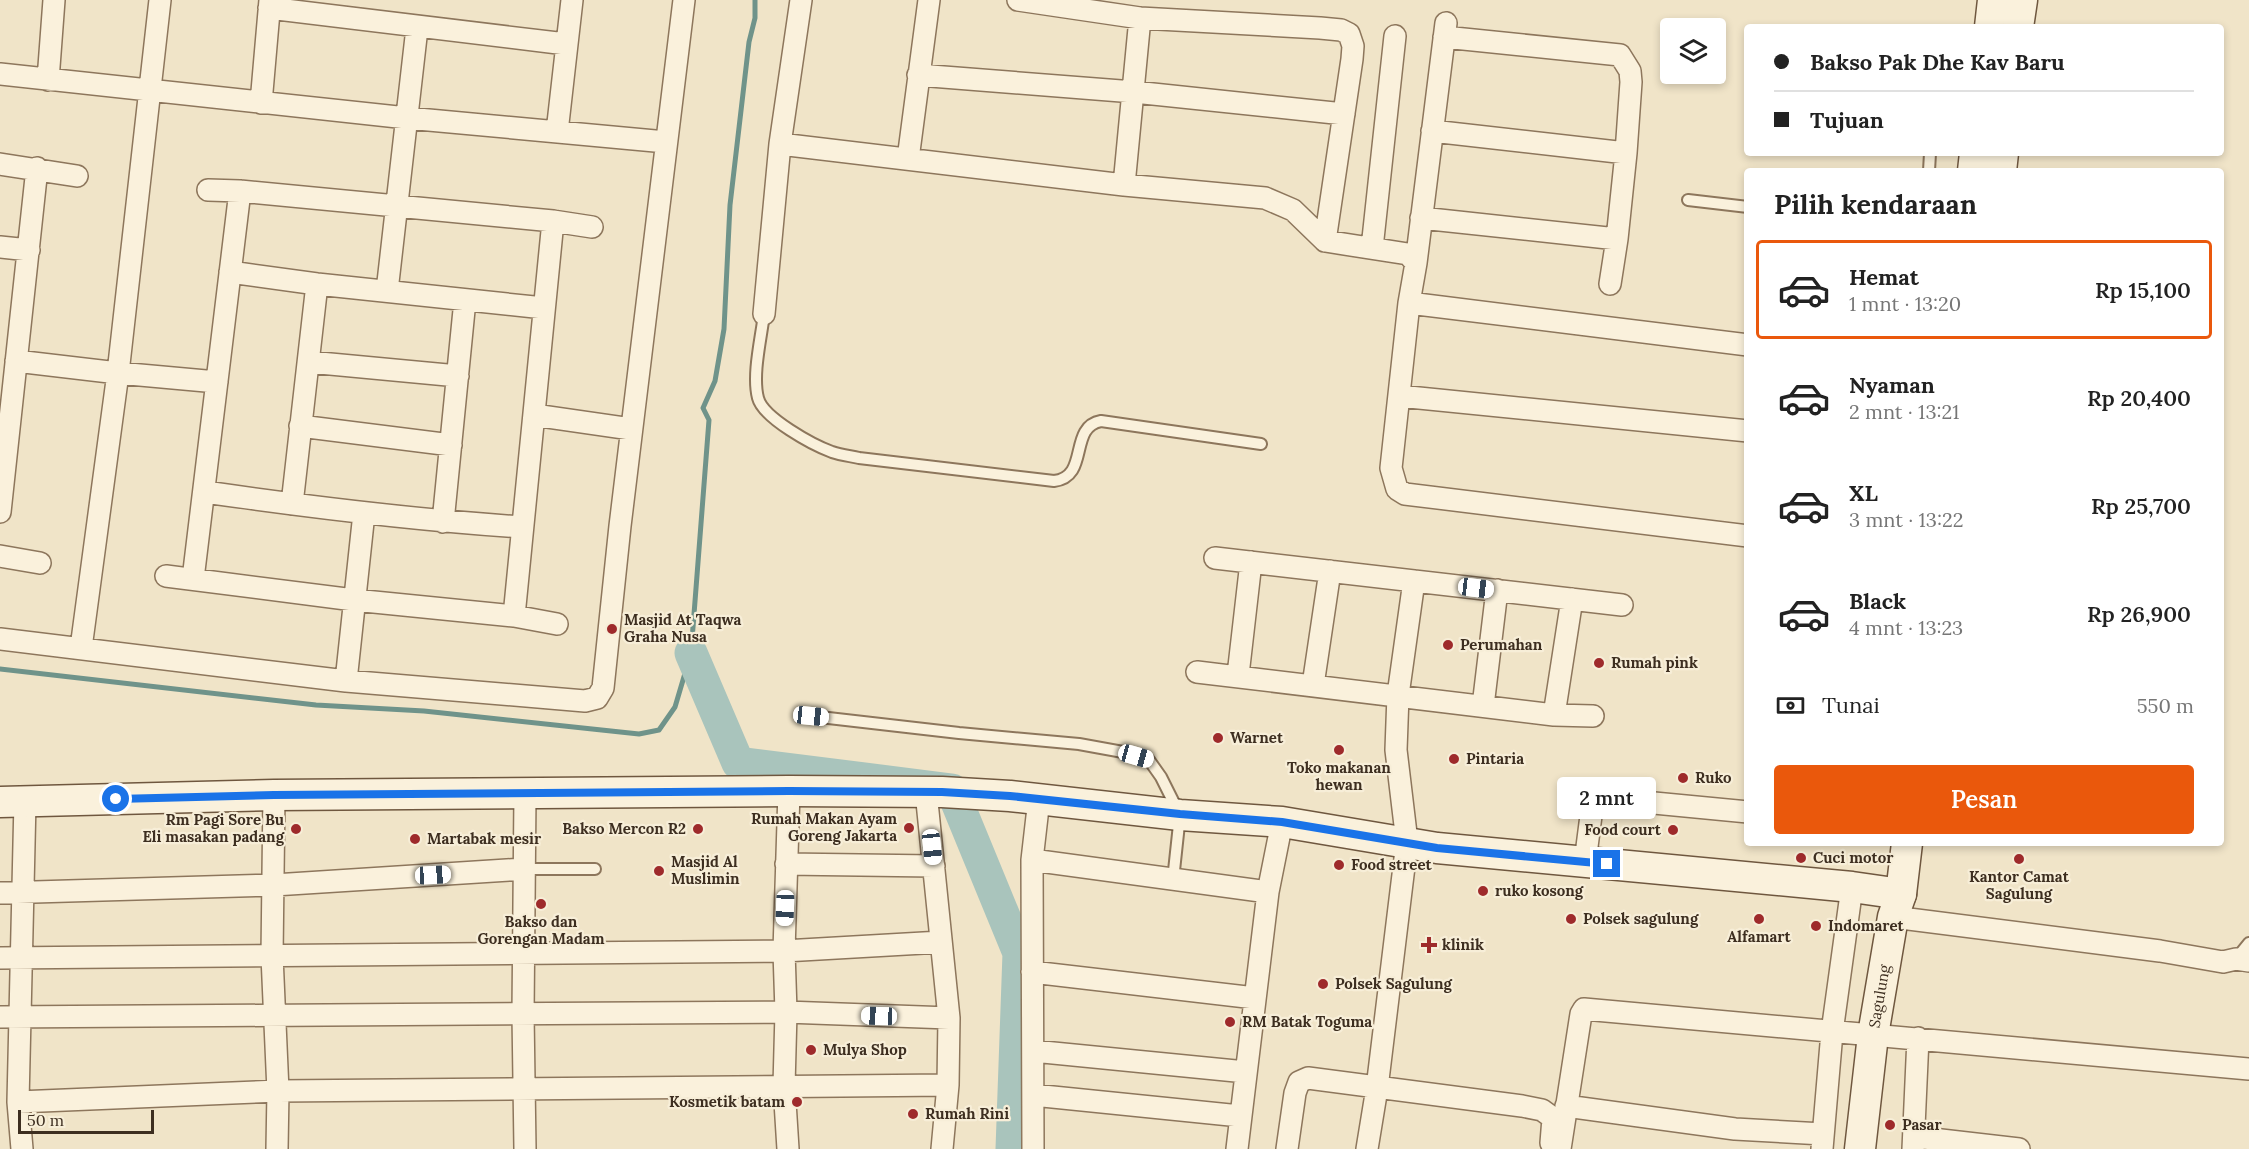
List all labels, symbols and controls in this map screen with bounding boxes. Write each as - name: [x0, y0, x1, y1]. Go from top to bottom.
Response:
- map controls: [1660, 18, 1726, 84]
- button: layers: [1660, 18, 1726, 84]
- text: Bakso Pak Dhe Kav Baru: [1810, 48, 2065, 76]
- text: Tujuan: [1810, 106, 1884, 134]
- text: Pilih kendaraan: [1774, 187, 1977, 221]
- icon: car: [1777, 263, 1831, 317]
- text: Hemat: [1849, 263, 1919, 291]
- text: Rp 15,100: [2095, 276, 2191, 304]
- text: 1 mnt · 13:20: [1849, 291, 1961, 316]
- icon: car: [1777, 371, 1831, 425]
- text: Nyaman: [1849, 371, 1935, 399]
- text: Rp 20,400: [2087, 384, 2191, 412]
- text: 2 mnt · 13:21: [1849, 399, 1960, 424]
- icon: car: [1777, 479, 1831, 533]
- text: XL: [1849, 479, 1878, 507]
- text: Rp 25,700: [2091, 492, 2191, 520]
- text: 3 mnt · 13:22: [1849, 507, 1963, 532]
- car: [1457, 577, 1495, 599]
- icon: car: [1777, 587, 1831, 641]
- text: Black: [1849, 587, 1906, 615]
- text: Rp 26,900: [2087, 600, 2191, 628]
- place label: Masjid At Taqwa Graha Nusa: [624, 610, 742, 646]
- text: 4 mnt · 13:23: [1849, 615, 1963, 640]
- marker: Masjid At Taqwa Graha Nusa: [605, 622, 619, 636]
- place label: Perumahan: [1460, 635, 1543, 654]
- marker: Perumahan: [1441, 638, 1455, 652]
- place label: Rumah pink: [1611, 653, 1698, 672]
- marker: Rumah pink: [1592, 656, 1606, 670]
- icon: cash: [1774, 689, 1807, 722]
- text: Tunai: [1822, 691, 1880, 719]
- text: 550 m: [2137, 693, 2194, 718]
- car: [792, 705, 830, 727]
- place label: Warnet: [1230, 728, 1284, 747]
- marker: Warnet: [1211, 731, 1225, 745]
- car: [1116, 742, 1156, 770]
- marker: Toko makanan hewan: [1332, 743, 1346, 757]
- place label: Pintaria: [1466, 749, 1524, 768]
- marker: Pintaria: [1447, 752, 1461, 766]
- place label: Toko makanan hewan: [1287, 758, 1391, 794]
- button: Pesan: [1774, 765, 2194, 834]
- place label: Ruko: [1695, 768, 1732, 787]
- marker: Ruko: [1676, 771, 1690, 785]
- callout: 2 mnt: [1558, 777, 1656, 819]
- route start: [102, 785, 129, 812]
- text: 2 mnt: [1579, 785, 1634, 810]
- place label: Rumah Makan Ayam Goreng Jakarta: [751, 809, 897, 845]
- place label: Rm Pagi Sore Bu Eli masakan padang: [142, 810, 285, 846]
- place label: Bakso Mercon R2: [562, 819, 686, 838]
- place label: Food court: [1584, 820, 1662, 839]
- marker: Rumah Makan Ayam Goreng Jakarta: [902, 821, 916, 835]
- marker: Rm Pagi Sore Bu Eli masakan padang: [289, 822, 303, 836]
- marker: Bakso Mercon R2: [691, 822, 705, 836]
- marker: Food court: [1666, 823, 1680, 837]
- car: [921, 828, 943, 866]
- place label: Martabak mesir: [427, 829, 542, 848]
- marker: Martabak mesir: [408, 832, 422, 846]
- place label: Cuci motor: [1813, 848, 1894, 867]
- route end: [1593, 850, 1620, 877]
- marker: Cuci motor: [1794, 851, 1808, 865]
- place label: Masjid Al Muslimin: [671, 852, 740, 888]
- marker: Kantor Camat Sagulung: [2012, 852, 2026, 866]
- place label: Food street: [1351, 855, 1432, 874]
- marker: Food street: [1332, 858, 1346, 872]
- marker: Masjid Al Muslimin: [652, 864, 666, 878]
- car: [415, 865, 451, 885]
- place label: Kantor Camat Sagulung: [1969, 867, 2070, 903]
- place label: ruko kosong: [1495, 881, 1584, 900]
- marker: ruko kosong: [1476, 884, 1490, 898]
- car: [775, 890, 795, 926]
- marker: Bakso dan Gorengan Madam: [534, 897, 548, 911]
- place label: Polsek sagulung: [1583, 909, 1699, 928]
- place label: Bakso dan Gorengan Madam: [477, 912, 605, 948]
- marker: Polsek sagulung: [1564, 912, 1578, 926]
- marker: Alfamart: [1752, 912, 1766, 926]
- place label: Indomaret: [1828, 916, 1904, 935]
- marker: Indomaret: [1809, 919, 1823, 933]
- place label: Alfamart: [1727, 927, 1792, 946]
- place label: klinik: [1442, 935, 1484, 954]
- marker: klinik: [1420, 936, 1438, 954]
- street label: Sagulung: [1864, 962, 1894, 1029]
- place label: Polsek Sagulung: [1335, 974, 1453, 993]
- marker: Polsek Sagulung: [1316, 977, 1330, 991]
- car: [861, 1006, 897, 1026]
- place label: RM Batak Toguma: [1242, 1012, 1372, 1031]
- marker: RM Batak Toguma: [1223, 1015, 1237, 1029]
- place label: Mulya Shop: [823, 1040, 907, 1059]
- marker: Mulya Shop: [804, 1043, 818, 1057]
- place label: Kosmetik batam: [669, 1092, 785, 1111]
- marker: Kosmetik batam: [790, 1095, 804, 1109]
- place label: Rumah Rini: [925, 1104, 1009, 1123]
- scale bar: [18, 1107, 154, 1134]
- marker: Rumah Rini: [906, 1107, 920, 1121]
- text: 50 m: [27, 1110, 64, 1130]
- place label: Pasar: [1902, 1115, 1942, 1134]
- marker: Pasar: [1883, 1118, 1897, 1132]

